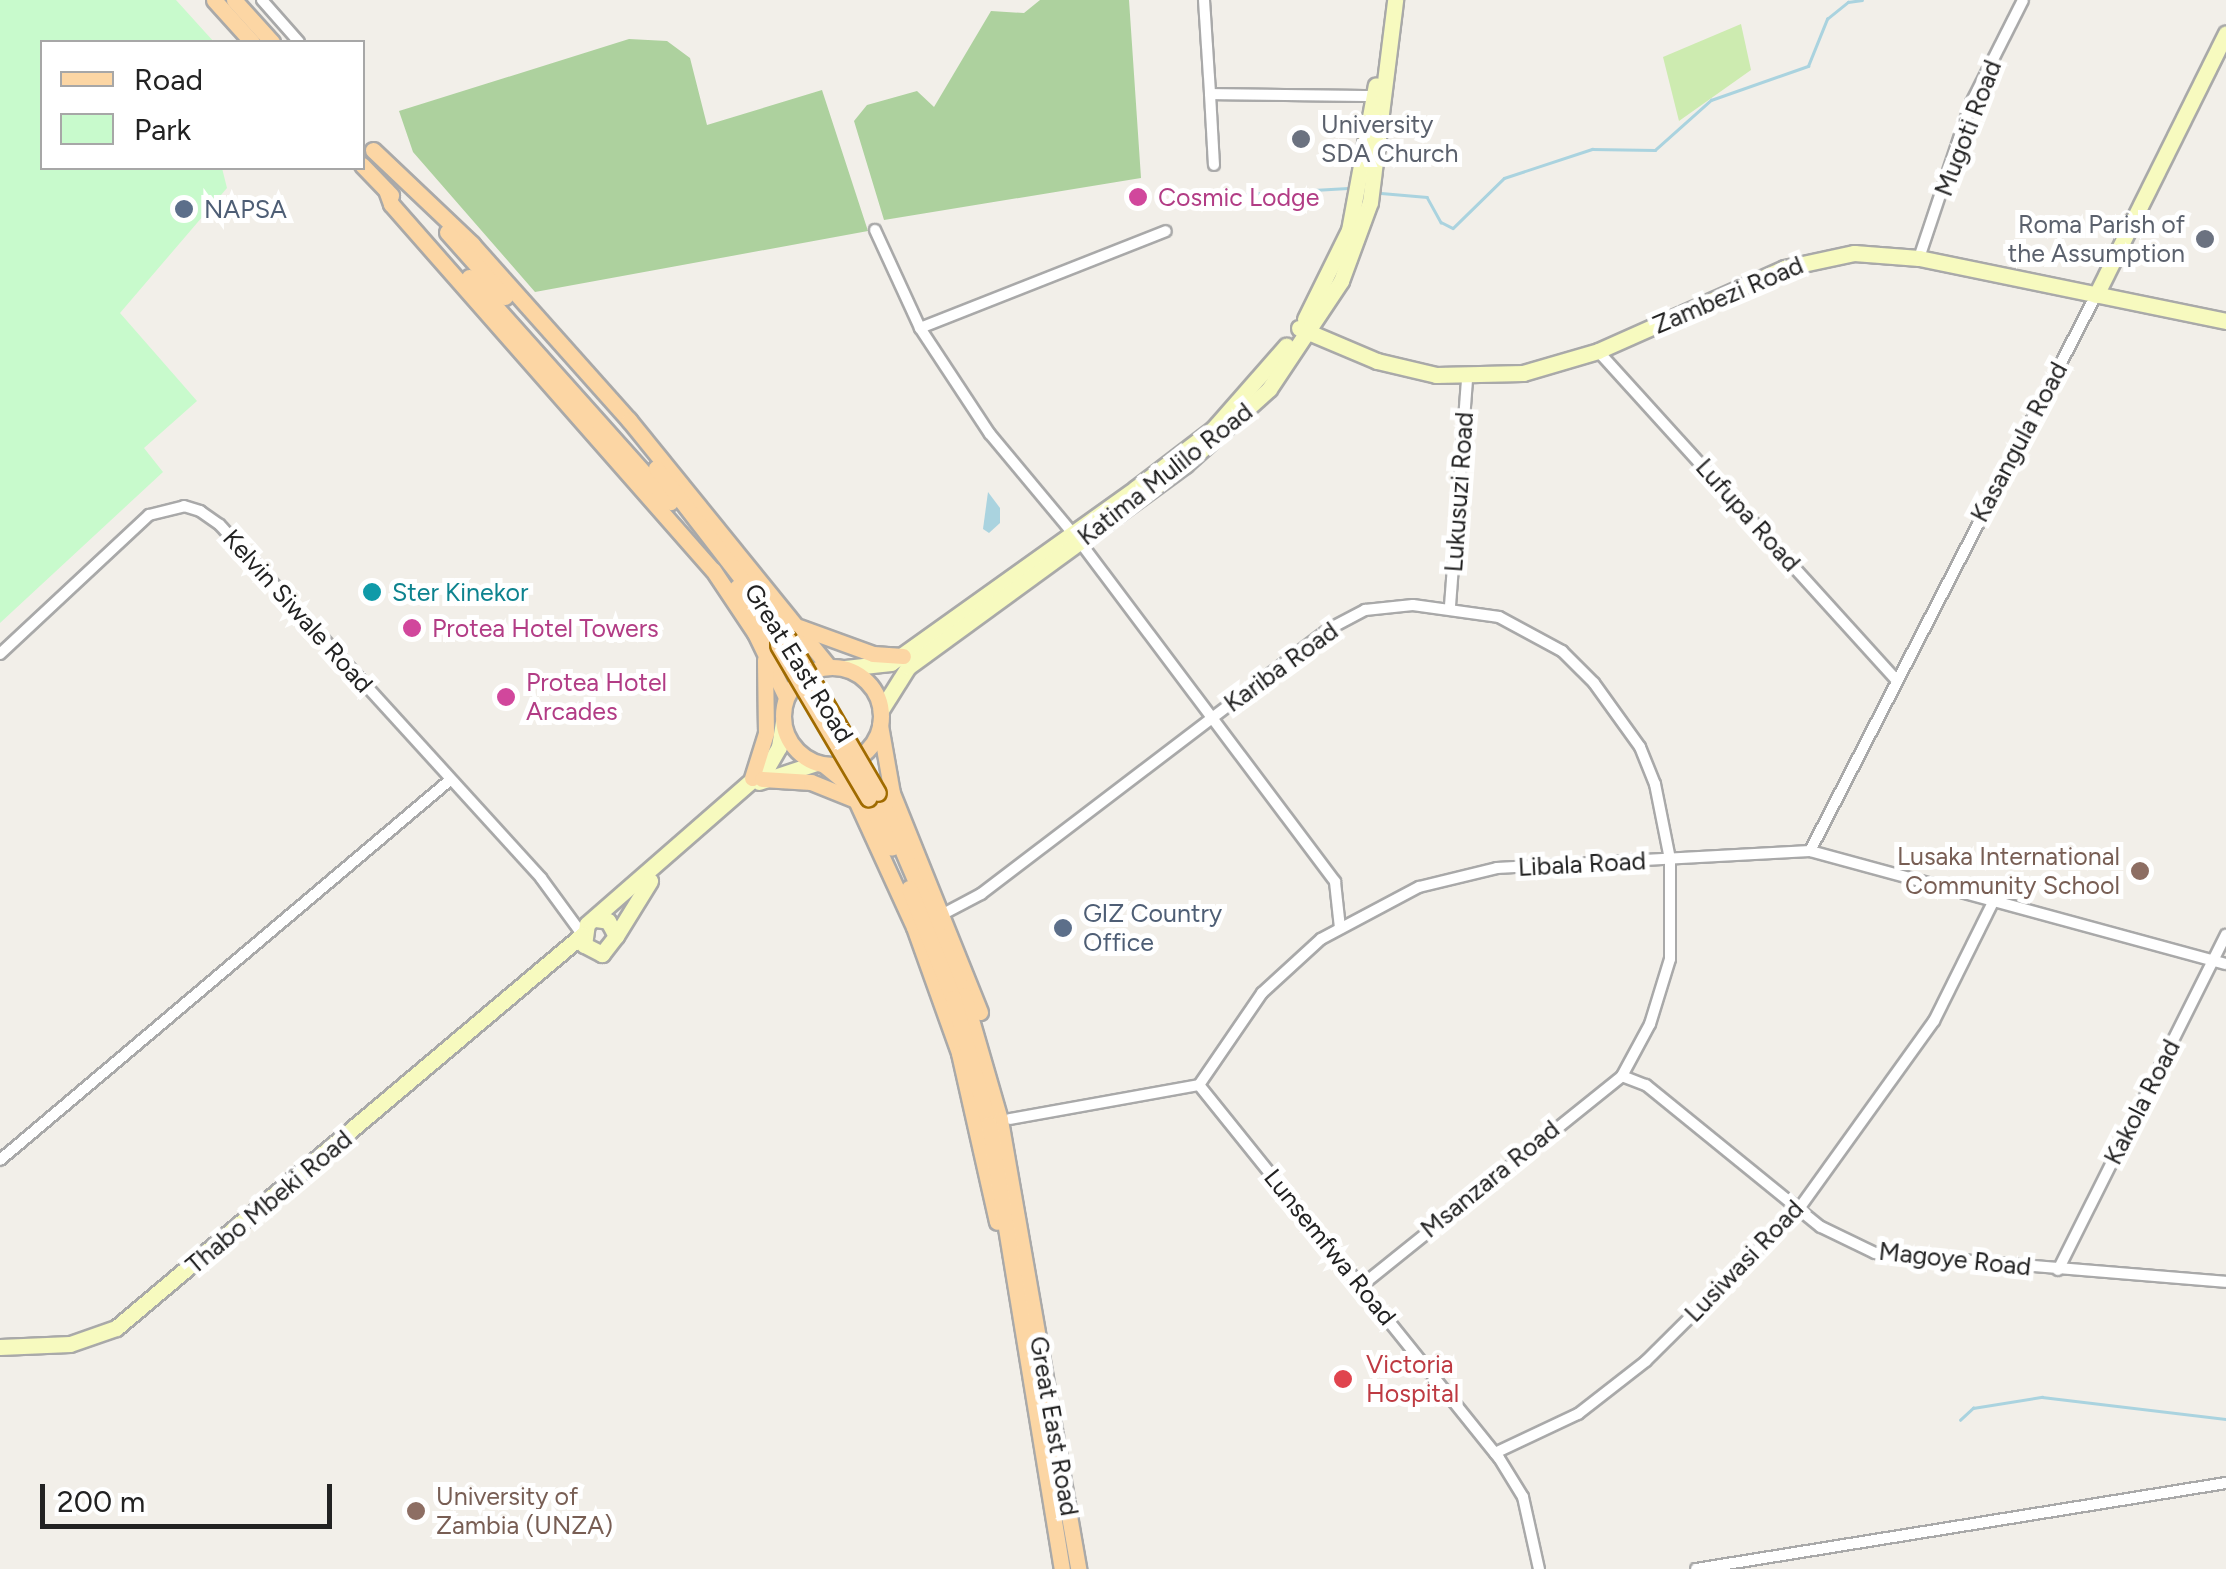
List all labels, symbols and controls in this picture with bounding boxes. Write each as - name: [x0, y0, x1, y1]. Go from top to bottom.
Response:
- legend: [40, 40, 365, 170]
- street label: Mugoti Road: [1928, 56, 2008, 200]
- text: Road: [134, 61, 203, 98]
- place label: University SDA Church: [1321, 110, 1458, 169]
- text: Park: [134, 111, 191, 148]
- marker: University SDA Church: [1290, 128, 1312, 150]
- place label: Cosmic Lodge: [1158, 182, 1319, 212]
- marker: Cosmic Lodge: [1127, 186, 1149, 208]
- place label: NAPSA: [204, 194, 287, 224]
- marker: NAPSA: [173, 198, 195, 220]
- place label: Roma Parish of the Assumption: [2008, 210, 2185, 269]
- marker: Roma Parish of the Assumption: [2194, 228, 2216, 250]
- street label: Zambezi Road: [1648, 250, 1808, 340]
- street label: Kasangula Road: [1964, 357, 2074, 527]
- street label: Katima Mulilo Road: [1072, 396, 1258, 552]
- street label: Lukusuzi Road: [1438, 411, 1480, 573]
- street label: Lufupa Road: [1690, 452, 1806, 578]
- street label: Kelvin Siwale Road: [217, 523, 379, 699]
- place label: Ster Kinekor: [392, 577, 528, 607]
- street label: Great East Road: [738, 578, 860, 748]
- marker: Ster Kinekor: [361, 581, 383, 603]
- place label: Protea Hotel Towers: [432, 613, 659, 643]
- street label: Kariba Road: [1218, 616, 1344, 718]
- marker: Protea Hotel Towers: [401, 617, 423, 639]
- place label: Protea Hotel Arcades: [526, 668, 667, 727]
- marker: Protea Hotel Arcades: [495, 686, 517, 708]
- place label: Lusaka International Community School: [1897, 842, 2120, 901]
- street label: Libala Road: [1517, 846, 1647, 882]
- marker: Lusaka International Community School: [2129, 860, 2151, 882]
- place label: GIZ Country Office: [1083, 899, 1222, 958]
- marker: GIZ Country Office: [1052, 917, 1074, 939]
- street label: Kakola Road: [2098, 1035, 2186, 1169]
- street label: Msanzara Road: [1415, 1114, 1565, 1244]
- street label: Thabo Mbeki Road: [180, 1124, 358, 1280]
- street label: Lunsemfwa Road: [1258, 1163, 1402, 1331]
- street label: Lusiwasi Road: [1678, 1194, 1810, 1328]
- street label: Magoye Road: [1877, 1236, 2033, 1282]
- street label: Great East Road: [1023, 1334, 1085, 1518]
- place label: Victoria Hospital: [1366, 1350, 1459, 1409]
- marker: Victoria Hospital: [1330, 1366, 1356, 1392]
- scale bar: [45, 1464, 338, 1526]
- place label: University of Zambia (UNZA): [436, 1482, 613, 1541]
- text: 200 m: [57, 1483, 145, 1520]
- marker: University of Zambia (UNZA): [405, 1500, 427, 1522]

